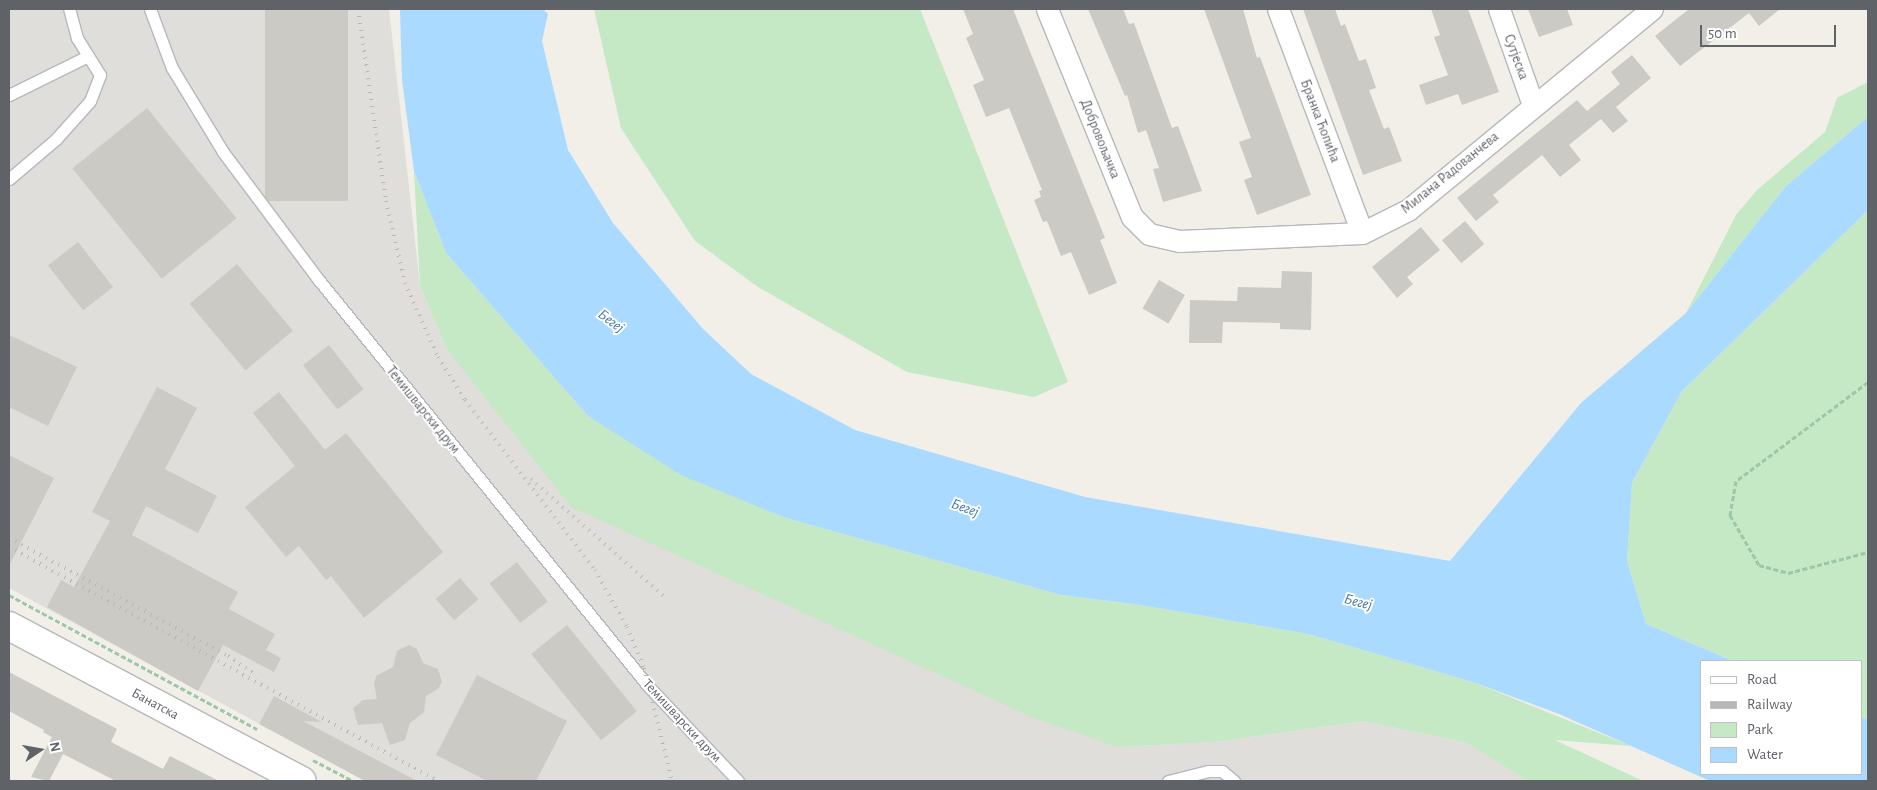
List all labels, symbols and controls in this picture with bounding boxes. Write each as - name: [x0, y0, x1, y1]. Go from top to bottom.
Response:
- scale bar: [1702, 15, 1838, 47]
- text: 50 m: [1708, 26, 1737, 41]
- street label: Сутјеска: [1500, 32, 1532, 82]
- street label: Бранка Ћопића: [1296, 77, 1344, 165]
- street label: Добровољачка: [1076, 97, 1124, 181]
- street label: Милана Радованчева: [1398, 128, 1502, 218]
- water label: Бегеј: [594, 305, 628, 337]
- street label: Темишварски друм: [383, 363, 463, 457]
- water label: Бегеј: [949, 495, 981, 521]
- water label: Бегеј: [1342, 590, 1374, 614]
- legend: [1700, 660, 1862, 775]
- text: Road: [1747, 672, 1777, 687]
- street label: Темишварски друм: [639, 676, 725, 766]
- street label: Банатска: [129, 685, 181, 723]
- text: Railway: [1747, 697, 1792, 712]
- text: Park: [1747, 722, 1773, 737]
- north arrow: [15, 725, 65, 775]
- text: N: [47, 741, 63, 753]
- text: Water: [1747, 747, 1783, 762]

